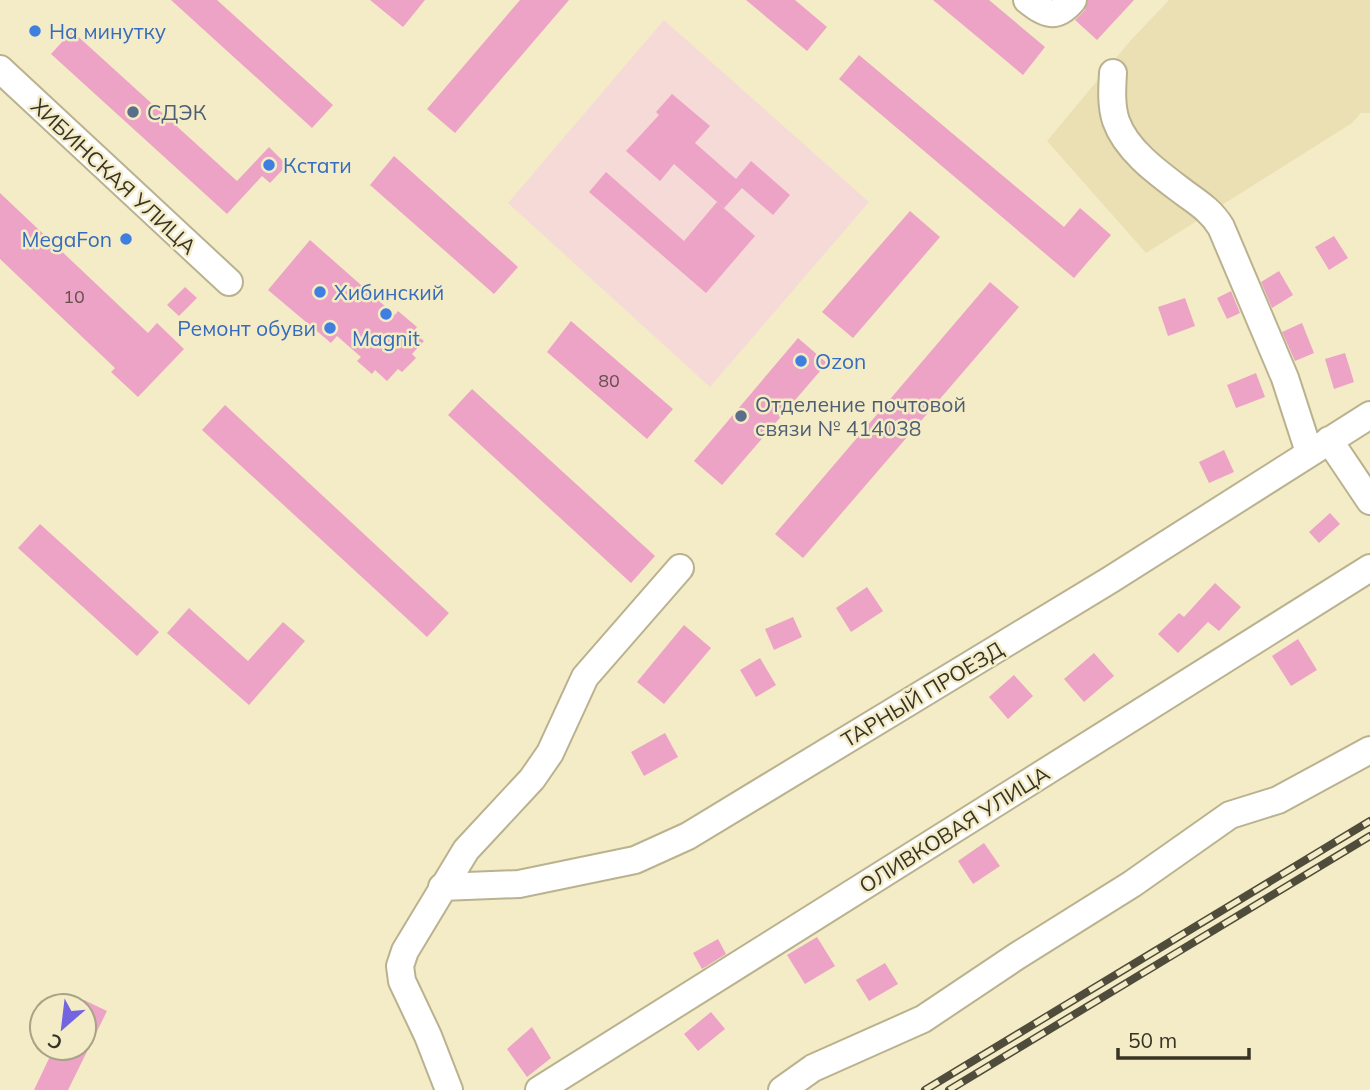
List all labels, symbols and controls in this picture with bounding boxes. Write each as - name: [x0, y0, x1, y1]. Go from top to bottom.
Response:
- place label: На минутку: [49, 18, 166, 44]
- marker: На минутку: [27, 23, 43, 39]
- street label: ХИБИНСКАЯ УЛИЦА: [26, 93, 202, 260]
- place label: СДЭК: [147, 99, 207, 125]
- marker: СДЭК: [125, 104, 141, 120]
- place label: Кстати: [283, 152, 352, 178]
- marker: Кстати: [261, 157, 277, 173]
- place label: MegaFon: [22, 226, 112, 252]
- marker: MegaFon: [118, 231, 134, 247]
- place label: Хибинский: [334, 279, 444, 305]
- marker: Хибинский: [312, 284, 328, 300]
- house number: 10: [63, 285, 85, 308]
- marker: Magnit: [378, 306, 394, 322]
- place label: Ремонт обуви: [177, 315, 316, 341]
- marker: Ремонт обуви: [322, 320, 338, 336]
- place label: Magnit: [352, 325, 420, 351]
- place label: Ozon: [815, 348, 866, 374]
- marker: Ozon: [793, 353, 809, 369]
- house number: 80: [598, 369, 620, 392]
- place label: Отделение почтовой связи № 414038: [755, 391, 966, 441]
- marker: Отделение почтовой связи № 414038: [733, 408, 749, 424]
- street label: ТАРНЫЙ ПРОЕЗД: [836, 635, 1008, 753]
- street label: ОЛИВКОВАЯ УЛИЦА: [854, 760, 1054, 898]
- north arrow: [28, 992, 98, 1062]
- scale bar: [1118, 1016, 1249, 1060]
- text: 50 m: [1128, 1027, 1177, 1053]
- text: С: [44, 1028, 66, 1056]

